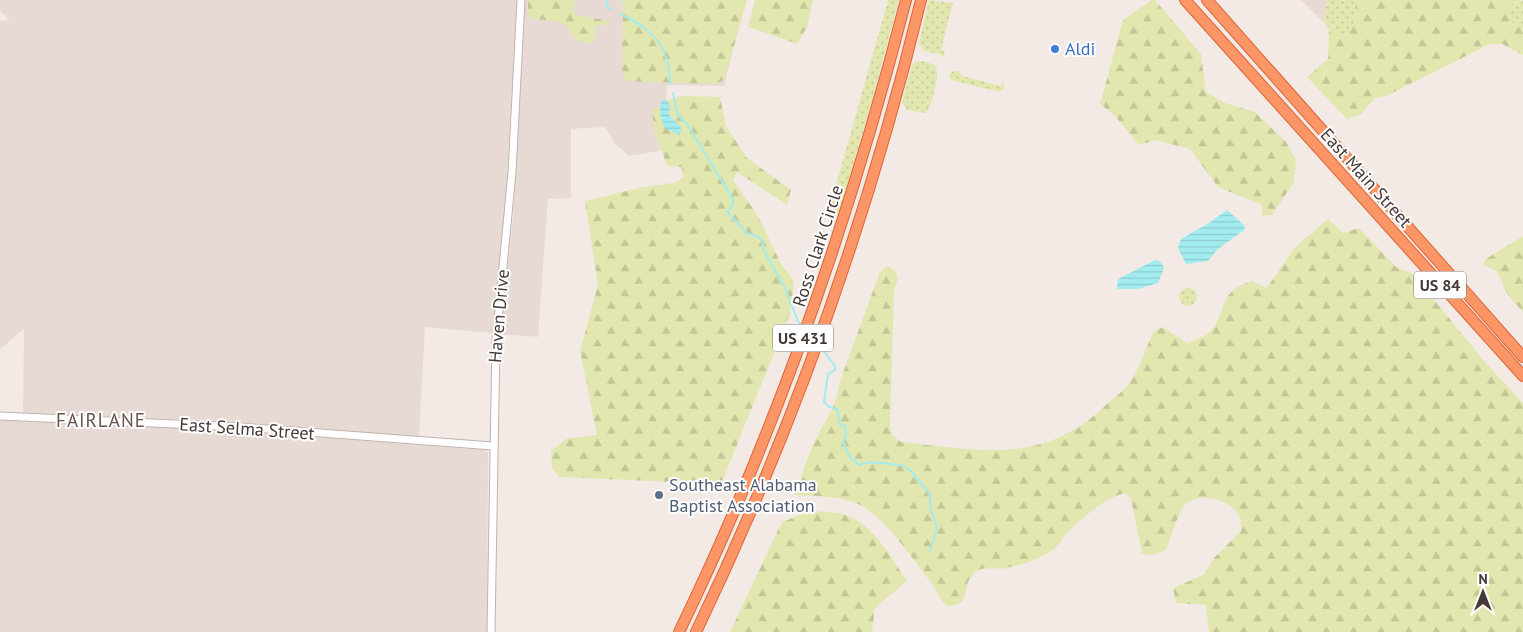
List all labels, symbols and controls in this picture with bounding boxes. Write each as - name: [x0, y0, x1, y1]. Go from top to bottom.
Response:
- place label: Aldi: [1065, 37, 1095, 60]
- marker: Aldi: [1049, 43, 1061, 55]
- street label: East Main Street: [1316, 123, 1417, 232]
- street label: Ross Clark Circle: [787, 182, 848, 310]
- street label: Haven Drive: [483, 268, 514, 364]
- road number: US 84: [1414, 272, 1466, 298]
- road number: US 431: [773, 324, 833, 352]
- district label: FAIRLANE: [56, 408, 146, 432]
- street label: East Selma Street: [179, 412, 315, 445]
- place label: Southeast Alabama Baptist Association: [669, 473, 817, 517]
- marker: Southeast Alabama Baptist Association: [653, 489, 665, 501]
- north arrow: [1458, 567, 1508, 617]
- text: N: [1478, 570, 1488, 588]

